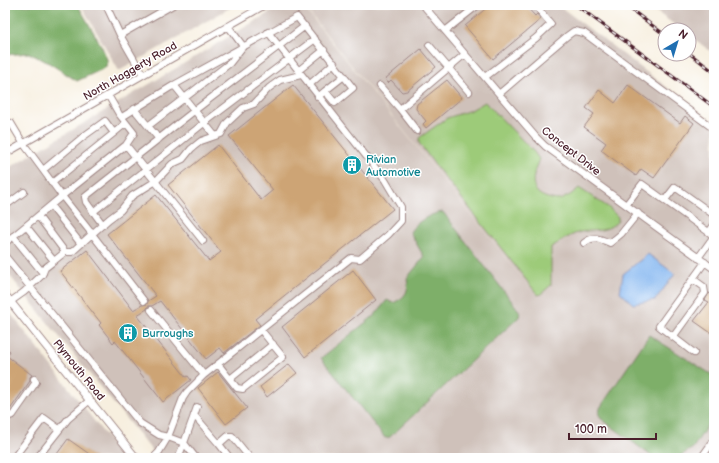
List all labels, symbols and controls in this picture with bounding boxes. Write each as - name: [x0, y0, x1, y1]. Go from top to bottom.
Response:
- north arrow: [657, 22, 697, 62]
- text: N: [676, 27, 690, 42]
- street label: North Haggerty Road: [81, 39, 179, 103]
- street label: Concept Drive: [539, 124, 603, 178]
- place label: Rivian Automotive: [366, 153, 421, 179]
- building icon: Rivian Automotive: [341, 154, 363, 176]
- building icon: Burroughs: [117, 322, 139, 344]
- place label: Burroughs: [142, 327, 194, 340]
- street label: Plymouth Road: [50, 337, 108, 403]
- scale bar: [569, 415, 656, 441]
- text: 100 m: [575, 422, 607, 437]

